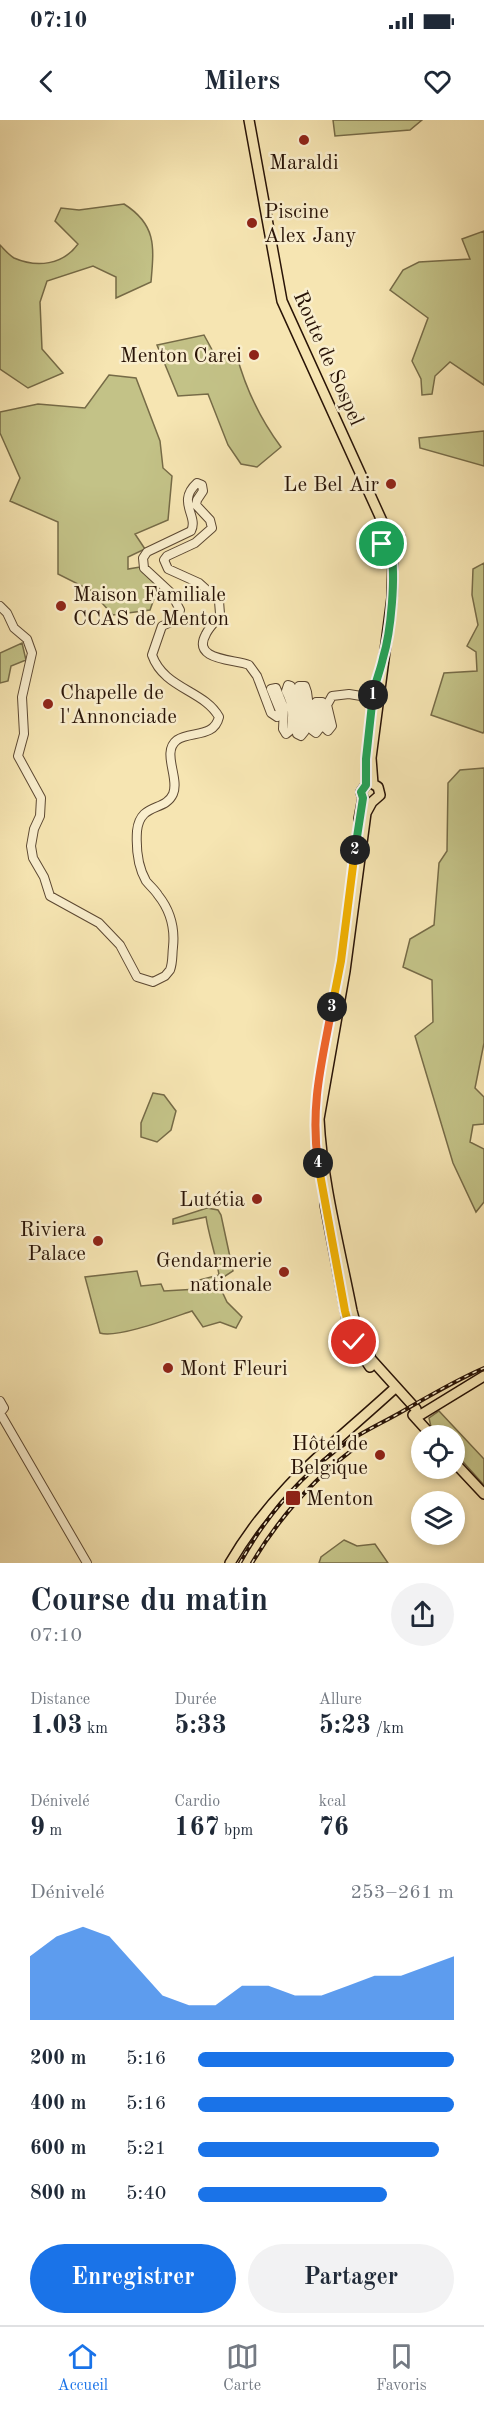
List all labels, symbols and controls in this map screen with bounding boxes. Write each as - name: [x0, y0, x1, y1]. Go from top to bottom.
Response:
- text: 07:10: [30, 10, 87, 32]
- icon: back: [30, 65, 63, 98]
- icon: heart: [421, 65, 454, 98]
- text: Milers: [204, 68, 280, 95]
- marker: Maraldi: [297, 133, 311, 147]
- place label: Maraldi: [269, 153, 339, 174]
- place label: Piscine Alex Jany: [264, 202, 356, 247]
- marker: Piscine Alex Jany: [245, 216, 259, 230]
- street label: Route de Sospel: [289, 288, 367, 429]
- place label: Menton Carei: [120, 346, 242, 367]
- marker: Menton Carei: [247, 348, 261, 362]
- place label: Le Bel Air: [283, 475, 379, 496]
- marker: Le Bel Air: [384, 477, 398, 491]
- pin: [356, 518, 407, 569]
- icon: arrive: [365, 527, 398, 560]
- place label: Maison Familiale CCAS de Menton: [73, 585, 229, 630]
- marker: Maison Familiale CCAS de Menton: [54, 599, 68, 613]
- pin: 1: [358, 680, 388, 710]
- place label: Chapelle de l'Annonciade: [60, 683, 177, 728]
- text: 1: [368, 687, 378, 703]
- marker: Chapelle de l'Annonciade: [41, 697, 55, 711]
- pin: 2: [340, 835, 370, 865]
- text: 2: [350, 842, 360, 858]
- pin: 3: [317, 992, 347, 1022]
- text: 3: [327, 999, 337, 1015]
- pin: 4: [303, 1148, 333, 1178]
- text: 4: [313, 1155, 323, 1171]
- place label: Lutétia: [179, 1190, 245, 1211]
- marker: Lutétia: [250, 1192, 264, 1206]
- place label: Riviera Palace: [20, 1220, 86, 1265]
- marker: Riviera Palace: [91, 1234, 105, 1248]
- place label: Gendarmerie nationale: [156, 1251, 272, 1296]
- marker: Gendarmerie nationale: [277, 1265, 291, 1279]
- pin: [328, 1316, 379, 1367]
- icon: check: [337, 1325, 370, 1358]
- place label: Mont Fleuri: [180, 1359, 288, 1380]
- marker: Mont Fleuri: [161, 1361, 175, 1375]
- map controls: [411, 1425, 465, 1545]
- button: locate: [411, 1425, 465, 1479]
- place label: Hôtel de Belgique: [290, 1434, 368, 1479]
- marker: Hôtel de Belgique: [373, 1448, 387, 1462]
- marker: Menton: [284, 1489, 302, 1507]
- place label: Menton: [306, 1489, 374, 1510]
- button: layers: [411, 1491, 465, 1545]
- button: share: [391, 1583, 454, 1646]
- text: Course du matin: [30, 1585, 268, 1618]
- text: 07:10: [30, 1626, 82, 1646]
- text: Distance: [30, 1692, 90, 1708]
- text: Durée: [174, 1692, 217, 1708]
- text: Allure: [319, 1692, 362, 1708]
- text: 1.03: [30, 1713, 83, 1739]
- text: 5:33: [174, 1713, 227, 1739]
- text: 5:23: [319, 1713, 371, 1739]
- text: km: [83, 1721, 108, 1737]
- text: /km: [371, 1721, 404, 1737]
- text: Dénivelé: [30, 1794, 90, 1810]
- text: Cardio: [174, 1794, 220, 1810]
- text: kcal: [319, 1794, 346, 1810]
- text: 9: [30, 1815, 45, 1841]
- text: 167: [174, 1815, 220, 1841]
- text: 76: [319, 1815, 349, 1841]
- text: m: [45, 1823, 62, 1839]
- text: bpm: [220, 1823, 253, 1839]
- text: Dénivelé: [30, 1883, 104, 1903]
- text: 253–261 m: [351, 1883, 454, 1903]
- text: 200 m: [30, 2049, 86, 2069]
- text: 5:16: [126, 2049, 166, 2069]
- text: 400 m: [30, 2094, 86, 2114]
- text: 5:16: [126, 2094, 166, 2114]
- text: 600 m: [30, 2139, 86, 2159]
- text: 5:21: [126, 2139, 166, 2159]
- text: 800 m: [30, 2184, 86, 2204]
- text: 5:40: [126, 2184, 166, 2204]
- button: Enregistrer: [30, 2244, 236, 2313]
- button: Partager: [248, 2244, 454, 2313]
- tab: Accueil: [57, 2340, 108, 2396]
- tab: Carte: [223, 2340, 261, 2396]
- tab: Favoris: [376, 2340, 427, 2396]

